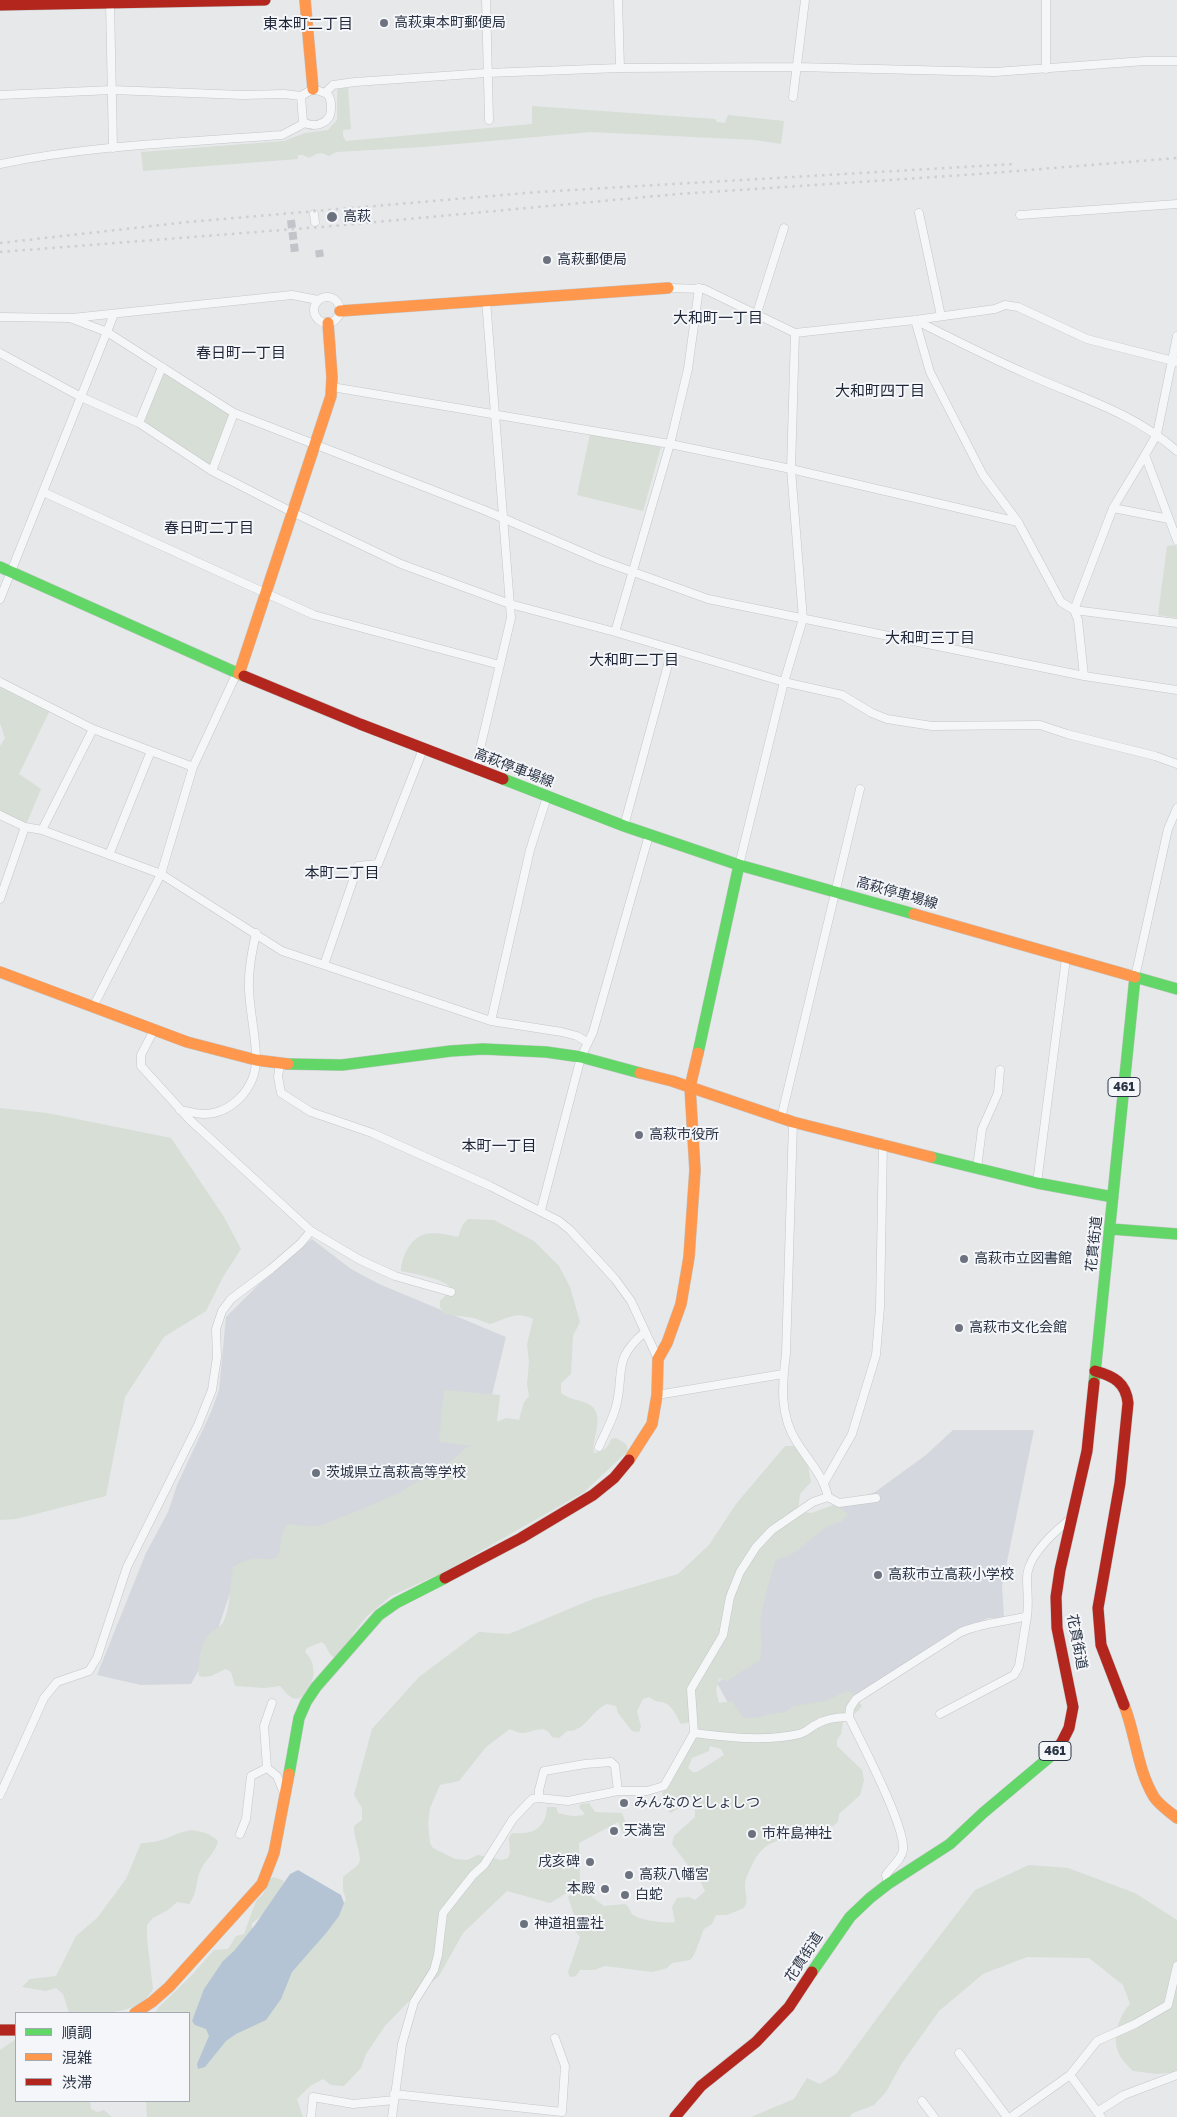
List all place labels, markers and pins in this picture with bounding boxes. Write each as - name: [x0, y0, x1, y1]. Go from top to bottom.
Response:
- place label: 高萩東本町郵便局: [394, 15, 506, 31]
- marker: 高萩東本町郵便局: [378, 17, 390, 29]
- place label: 高萩: [343, 209, 371, 225]
- marker: 高萩: [325, 210, 339, 224]
- place label: 高萩郵便局: [557, 252, 627, 268]
- marker: 高萩郵便局: [541, 254, 553, 266]
- place label: 高萩市役所: [649, 1127, 719, 1143]
- marker: 高萩市役所: [633, 1129, 645, 1141]
- place label: 高萩市立図書館: [974, 1251, 1072, 1267]
- marker: 高萩市立図書館: [958, 1253, 970, 1265]
- place label: 高萩市文化会館: [969, 1320, 1067, 1336]
- marker: 高萩市文化会館: [953, 1322, 965, 1334]
- place label: 茨城県立高萩高等学校: [326, 1465, 466, 1481]
- marker: 茨城県立高萩高等学校: [310, 1467, 322, 1479]
- place label: 高萩市立高萩小学校: [888, 1567, 1014, 1583]
- marker: 高萩市立高萩小学校: [872, 1569, 884, 1581]
- place label: みんなのとしょしつ: [634, 1795, 760, 1811]
- marker: みんなのとしょしつ: [618, 1797, 630, 1809]
- place label: 天満宮: [624, 1823, 666, 1839]
- marker: 天満宮: [608, 1825, 620, 1837]
- place label: 市杵島神社: [762, 1826, 832, 1842]
- marker: 市杵島神社: [746, 1828, 758, 1840]
- place label: 戌亥碑: [538, 1854, 580, 1870]
- marker: 戌亥碑: [584, 1856, 596, 1868]
- place label: 高萩八幡宮: [639, 1867, 709, 1883]
- marker: 高萩八幡宮: [623, 1869, 635, 1881]
- place label: 本殿: [567, 1881, 595, 1897]
- marker: 本殿: [599, 1883, 611, 1895]
- place label: 白蛇: [635, 1887, 663, 1903]
- marker: 白蛇: [619, 1889, 631, 1901]
- place label: 神道祖霊社: [534, 1916, 604, 1932]
- marker: 神道祖霊社: [518, 1918, 530, 1930]

